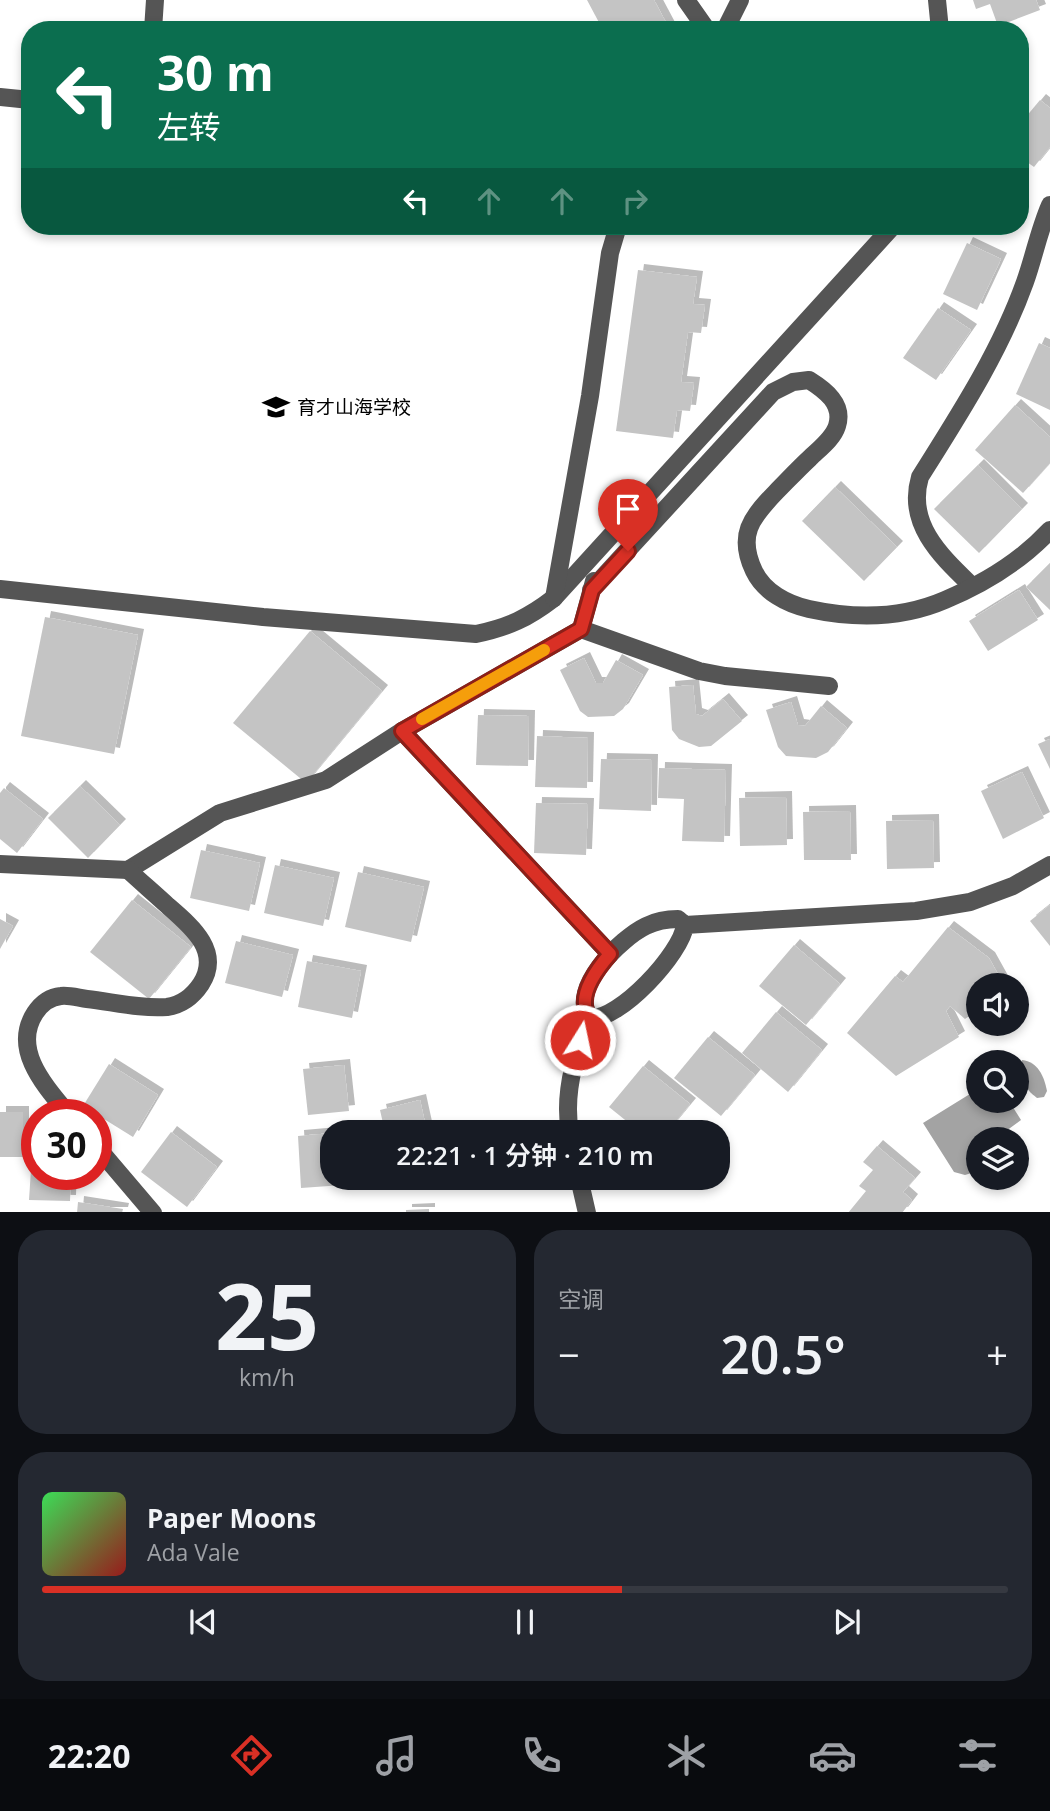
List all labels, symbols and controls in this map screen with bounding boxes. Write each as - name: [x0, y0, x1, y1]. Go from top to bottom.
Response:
- text: 30 m: [157, 39, 274, 105]
- icon: left: [42, 49, 133, 140]
- text: 左转: [157, 105, 221, 148]
- icon: left: [397, 182, 435, 220]
- icon: ahead: [470, 182, 508, 220]
- icon: ahead: [543, 182, 581, 220]
- icon: right: [616, 182, 654, 220]
- school or university icon: 育才山海学校: [261, 392, 291, 422]
- place label: 育才山海学校: [297, 394, 411, 420]
- pin: [598, 479, 658, 551]
- icon: arrive: [609, 490, 647, 528]
- map controls: [966, 973, 1029, 1190]
- button: sound: [966, 973, 1029, 1036]
- position arrow: [543, 1003, 617, 1077]
- button: search: [966, 1050, 1029, 1113]
- speed limit sign: 30: [21, 1099, 112, 1190]
- button: layers: [966, 1127, 1029, 1190]
- text: 22:21 · 1 分钟 · 210 m: [396, 1137, 654, 1173]
- text: 25: [215, 1253, 319, 1377]
- text: 空调: [558, 1283, 604, 1315]
- text: 20.5°: [720, 1318, 846, 1389]
- text: −: [558, 1328, 580, 1380]
- text: +: [986, 1328, 1008, 1380]
- text: km/h: [239, 1361, 295, 1393]
- text: Paper Moons: [147, 1500, 316, 1536]
- text: Ada Vale: [147, 1536, 240, 1568]
- icon: previous: [184, 1603, 222, 1641]
- icon: pause: [506, 1603, 544, 1641]
- icon: next: [828, 1603, 866, 1641]
- icon: directions: [227, 1731, 276, 1780]
- icon: music: [372, 1731, 421, 1780]
- icon: phone: [517, 1731, 566, 1780]
- icon: climate: [662, 1731, 711, 1780]
- icon: car: [808, 1731, 857, 1780]
- icon: filters: [953, 1731, 1002, 1780]
- text: 22:20: [48, 1734, 130, 1777]

